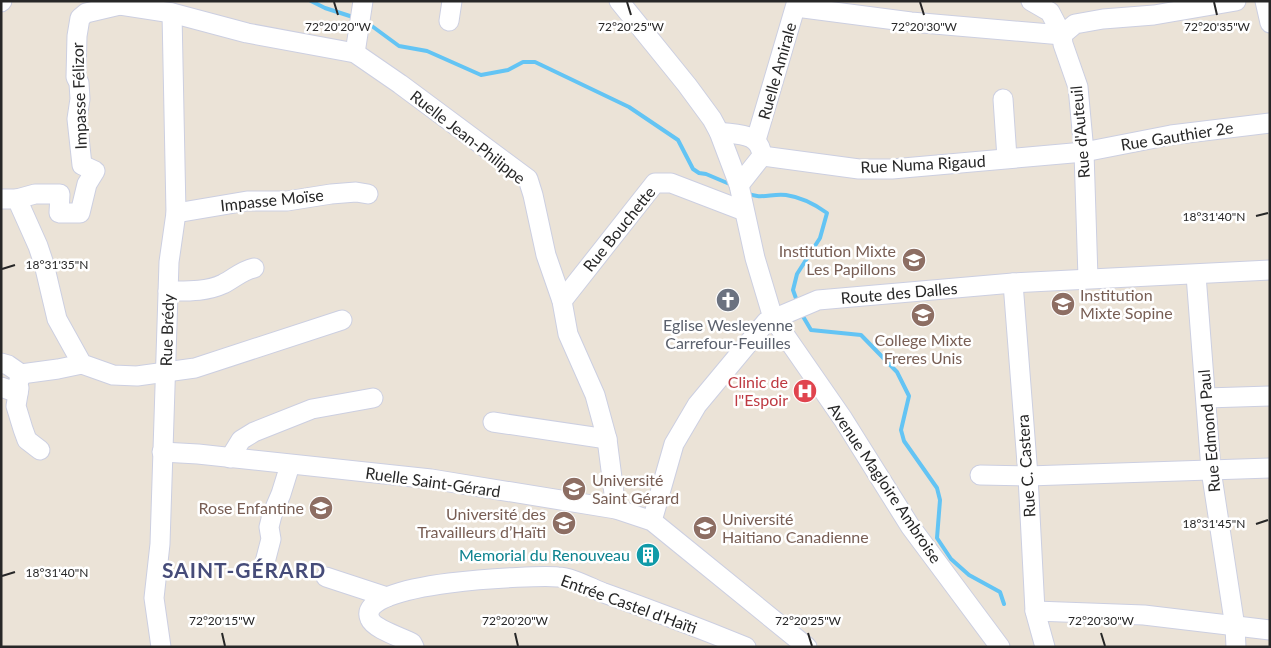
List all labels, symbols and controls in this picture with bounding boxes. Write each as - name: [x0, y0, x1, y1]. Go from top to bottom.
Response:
- text: 72°20'20"W: [305, 19, 372, 34]
- text: 72°20'25"W: [598, 19, 665, 34]
- text: 72°20'30"W: [891, 19, 958, 34]
- text: 72°20'35"W: [1184, 19, 1251, 34]
- street label: Ruelle Amirale: [754, 20, 799, 122]
- street label: Impasse Félizor: [67, 42, 90, 150]
- street label: Rue d'Auteuil: [1066, 85, 1093, 179]
- street label: Ruelle Jean-Philippe: [407, 86, 530, 187]
- street label: Rue Gauthier 2e: [1119, 117, 1235, 154]
- street label: Rue Numa Rigaud: [860, 151, 986, 176]
- street label: Rue Bouchette: [579, 182, 659, 275]
- street label: Impasse Moïse: [219, 185, 325, 214]
- text: 18°31'40"N: [1183, 209, 1245, 224]
- place label: Institution Mixte Les Papillons: [779, 241, 896, 278]
- school or university icon: Institution Mixte Les Papillons: [901, 247, 927, 273]
- text: 18°31'35"N: [26, 257, 88, 272]
- street label: Route des Dalles: [840, 278, 958, 307]
- place label: Institution Mixte Sopine: [1080, 285, 1173, 322]
- church icon: Eglise Wesleyenne Carrefour-Feuilles: [715, 287, 741, 313]
- school or university icon: Institution Mixte Sopine: [1050, 291, 1076, 317]
- street label: Rue Brédy: [156, 293, 177, 367]
- school or university icon: College Mixte Freres Unis: [910, 302, 936, 328]
- place label: Eglise Wesleyenne Carrefour-Feuilles: [663, 315, 793, 352]
- place label: College Mixte Freres Unis: [874, 330, 972, 367]
- street label: Rue Edmond Paul: [1194, 369, 1223, 493]
- place label: Clinic de l"Espoir: [728, 372, 788, 409]
- hospital icon: Clinic de l"Espoir: [792, 378, 818, 404]
- street label: Avenue Magloire Ambroise: [825, 399, 946, 566]
- street label: Rue C. Castera: [1012, 414, 1039, 518]
- street label: Ruelle Saint-Gérard: [364, 463, 502, 500]
- place label: Université Saint Gérard: [592, 470, 679, 507]
- school or university icon: Université Saint Gérard: [561, 476, 587, 502]
- school or university icon: Rose Enfantine: [308, 495, 334, 521]
- place label: Rose Enfantine: [199, 498, 304, 517]
- place label: Université des Travailleurs d’Haïti: [417, 504, 546, 541]
- place label: Université Haitiano Canadienne: [722, 509, 869, 546]
- school or university icon: Université des Travailleurs d’Haïti: [551, 510, 577, 536]
- school or university icon: Université Haitiano Canadienne: [692, 515, 718, 541]
- text: 18°31'45"N: [1183, 516, 1245, 531]
- building icon: Memorial du Renouveau: [635, 542, 661, 568]
- place label: Memorial du Renouveau: [459, 545, 630, 564]
- district label: SAINT-GÉRARD: [162, 557, 326, 582]
- text: 18°31'40"N: [26, 565, 88, 580]
- street label: Entrée Castel d'Haïti: [558, 570, 700, 637]
- text: 72°20'15"W: [189, 613, 256, 628]
- text: 72°20'20"W: [482, 613, 549, 628]
- text: 72°20'25"W: [775, 613, 842, 628]
- text: 72°20'30"W: [1068, 613, 1135, 628]

